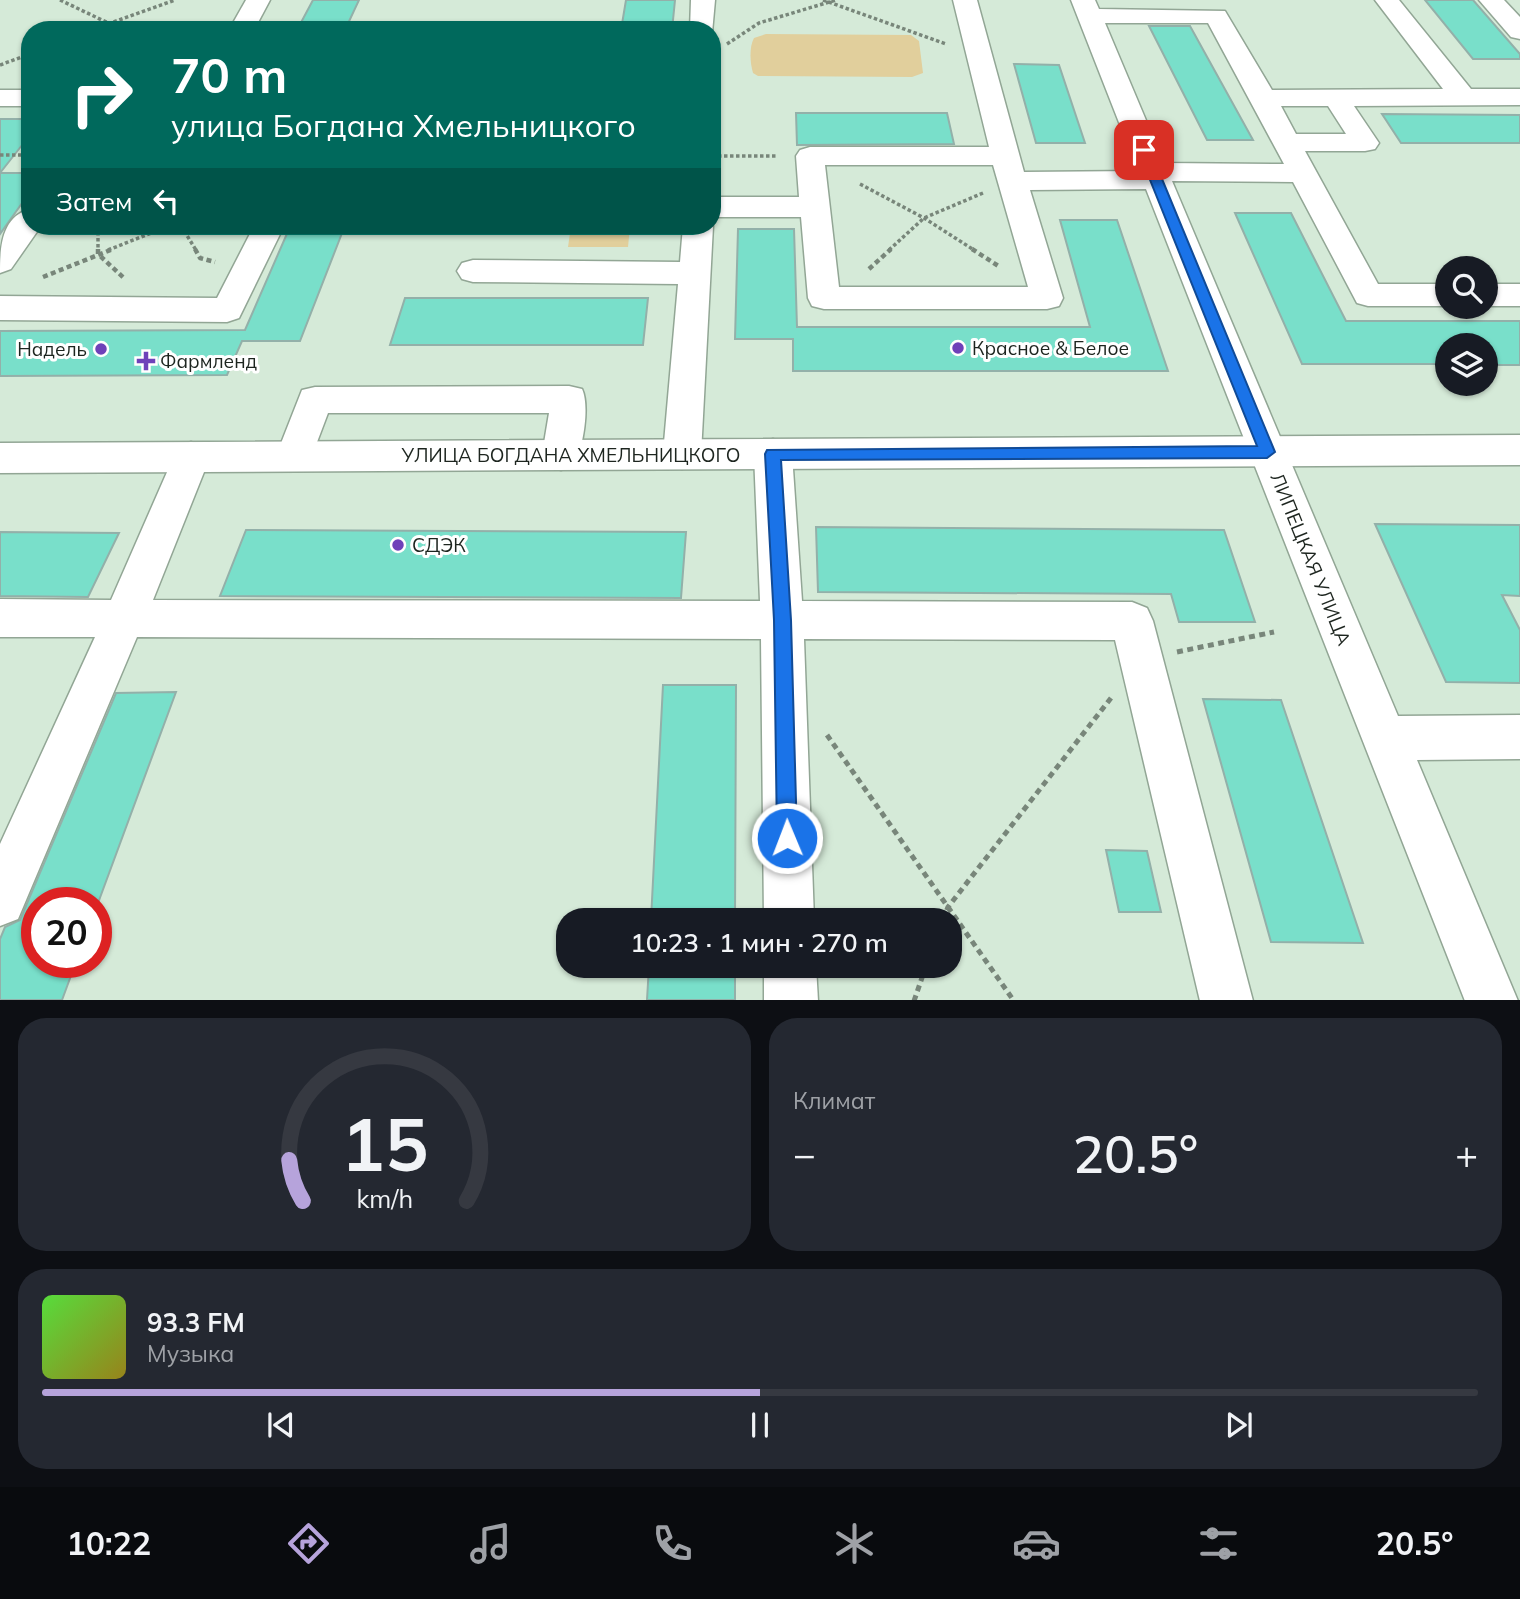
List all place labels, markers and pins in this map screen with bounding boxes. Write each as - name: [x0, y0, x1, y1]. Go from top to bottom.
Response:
- pin: [1114, 120, 1174, 180]
- place label: Красное & Белое: [972, 336, 1129, 360]
- place label: Надель: [17, 337, 87, 361]
- marker: Красное & Белое: [950, 340, 966, 356]
- marker: Надель: [93, 341, 109, 357]
- place label: Фармленд: [160, 349, 258, 373]
- marker: Фармленд: [138, 353, 154, 369]
- place label: СДЭК: [412, 533, 466, 557]
- marker: СДЭК: [390, 537, 406, 553]

